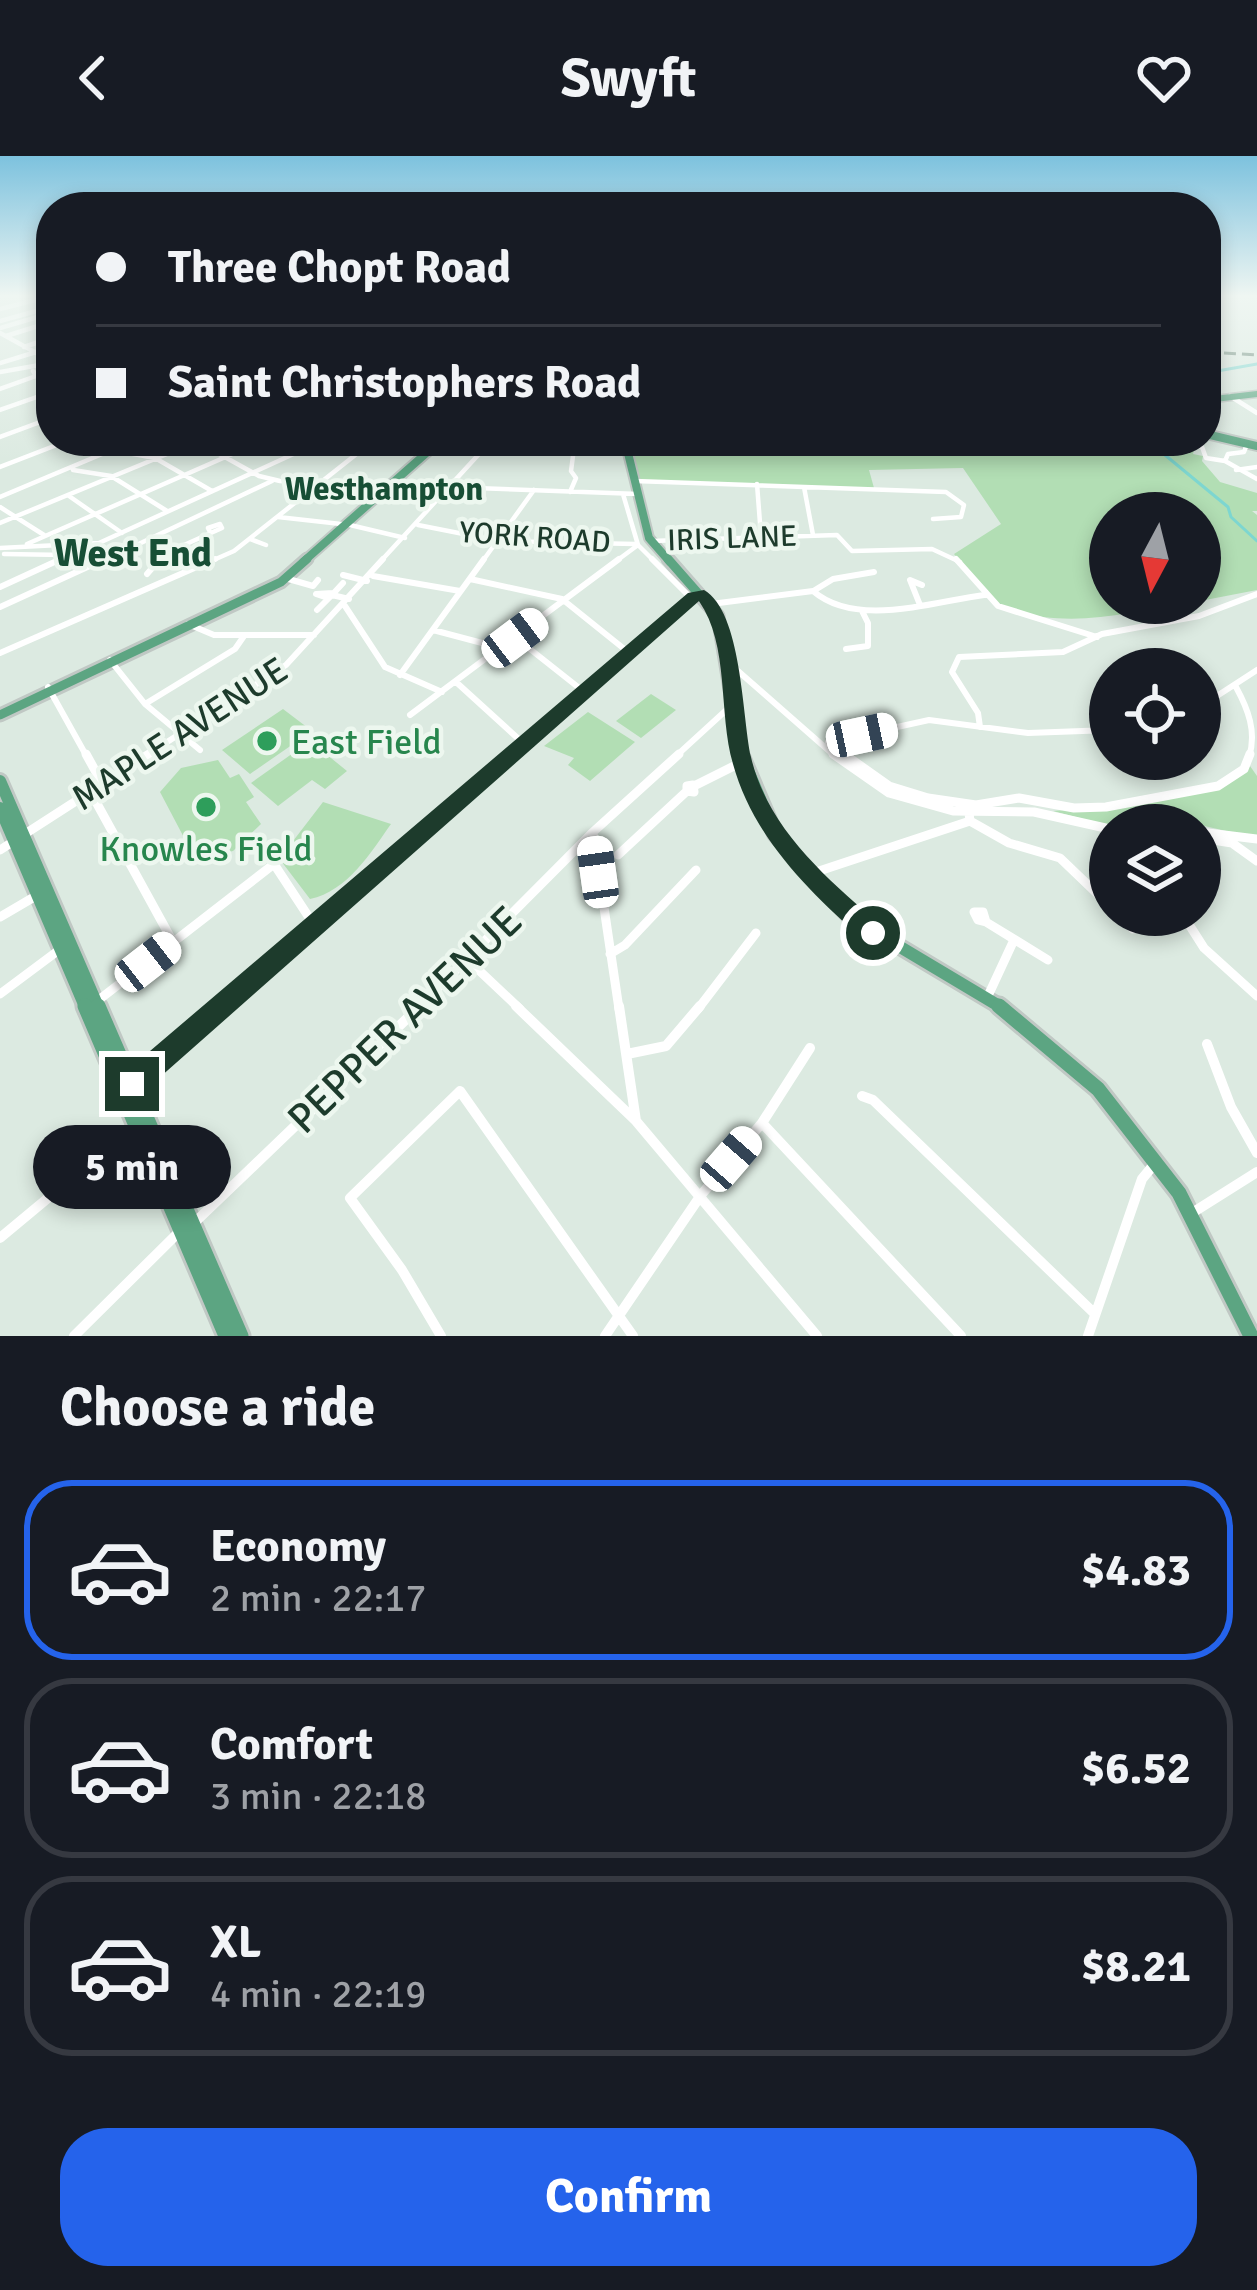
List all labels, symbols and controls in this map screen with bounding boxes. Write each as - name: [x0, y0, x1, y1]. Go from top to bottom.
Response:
- icon: back: [60, 45, 126, 111]
- text: Swyft: [561, 45, 696, 112]
- icon: heart: [1131, 45, 1197, 111]
- text: Three Chopt Road: [168, 240, 511, 295]
- text: Saint Christophers Road: [168, 355, 641, 410]
- district label: Westhampton: [285, 469, 483, 510]
- north arrow: [1089, 492, 1221, 624]
- map controls: [1089, 492, 1221, 936]
- street label: YORK ROAD: [458, 514, 612, 561]
- street label: IRIS LANE: [666, 518, 798, 559]
- district label: West End: [54, 529, 212, 577]
- car: [475, 602, 555, 674]
- street label: MAPLE AVENUE: [63, 648, 296, 821]
- button: locate: [1089, 648, 1221, 780]
- car: [823, 710, 901, 760]
- place label: East Field: [291, 720, 442, 765]
- marker: East Field: [254, 728, 280, 754]
- marker: Knowles Field: [193, 794, 219, 820]
- button: layers: [1089, 804, 1221, 936]
- place label: Knowles Field: [99, 827, 313, 872]
- car: [575, 834, 621, 910]
- street label: PEPPER AVENUE: [277, 896, 533, 1144]
- route start: [846, 906, 900, 960]
- car: [109, 926, 187, 998]
- route end: [105, 1057, 159, 1111]
- car: [694, 1120, 768, 1198]
- callout: 5 min: [33, 1126, 231, 1210]
- text: 5 min: [85, 1143, 179, 1191]
- text: Choose a ride: [60, 1374, 375, 1441]
- icon: car: [66, 1516, 174, 1624]
- text: Economy: [210, 1519, 386, 1574]
- text: $4.83: [1081, 1543, 1191, 1598]
- text: 2 min · 22:17: [210, 1574, 426, 1622]
- icon: car: [66, 1714, 174, 1822]
- text: Comfort: [210, 1717, 373, 1772]
- text: $6.52: [1081, 1741, 1191, 1796]
- text: 3 min · 22:18: [210, 1772, 426, 1820]
- icon: car: [66, 1912, 174, 2020]
- text: XL: [210, 1915, 261, 1970]
- text: $8.21: [1081, 1939, 1191, 1994]
- text: 4 min · 22:19: [210, 1970, 426, 2018]
- button: Confirm: [60, 2128, 1197, 2266]

